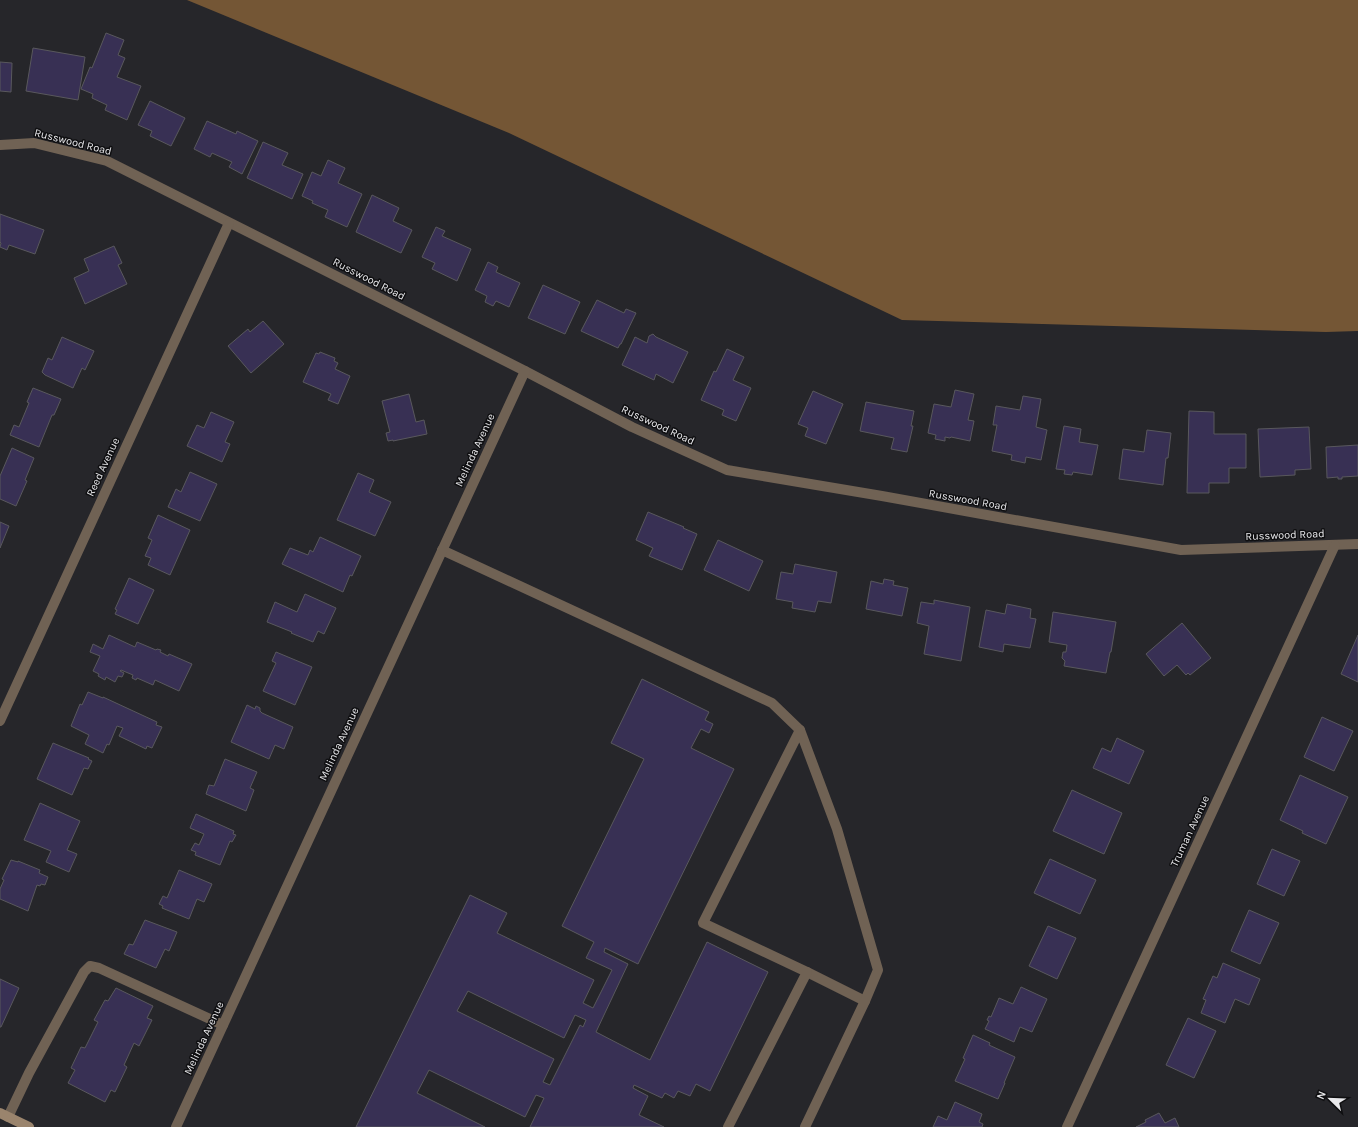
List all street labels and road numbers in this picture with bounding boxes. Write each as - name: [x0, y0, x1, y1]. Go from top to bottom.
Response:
- street label: Russwood Road: [33, 126, 113, 158]
- street label: Russwood Road: [331, 255, 407, 303]
- street label: Russwood Road: [619, 402, 697, 448]
- street label: Melinda Avenue: [452, 411, 498, 489]
- street label: Reed Avenue: [84, 435, 122, 498]
- street label: Russwood Road: [928, 487, 1008, 513]
- street label: Russwood Road: [1245, 527, 1325, 543]
- street label: Melinda Avenue: [316, 705, 362, 783]
- street label: Truman Avenue: [1168, 793, 1212, 869]
- street label: Melinda Avenue: [181, 999, 227, 1077]

